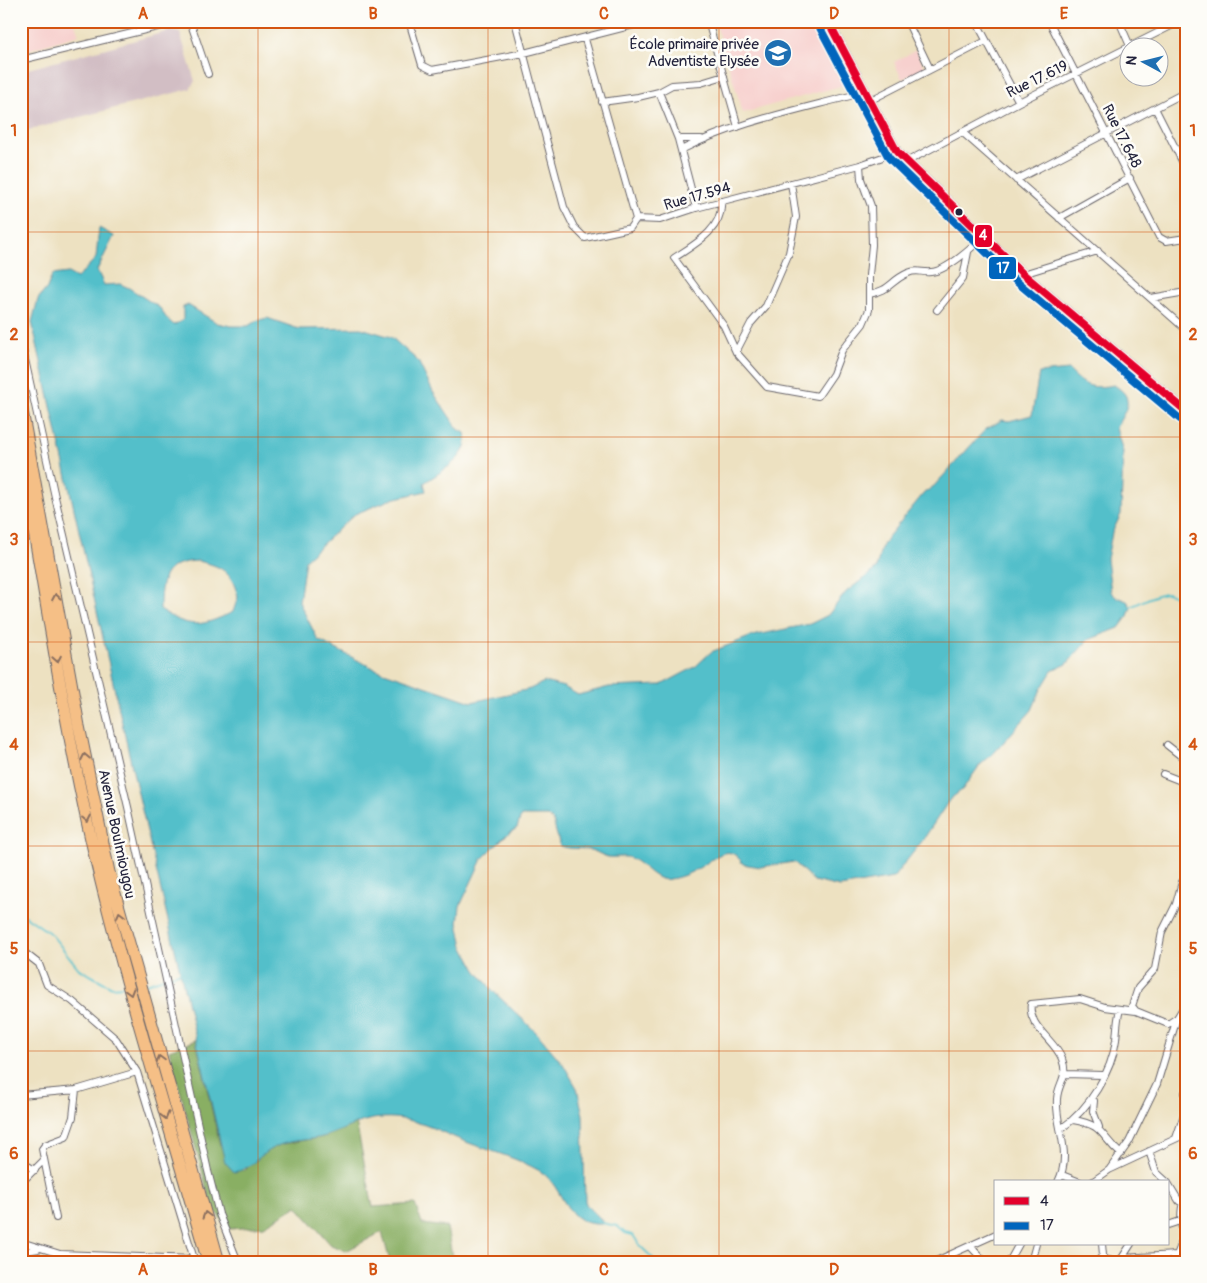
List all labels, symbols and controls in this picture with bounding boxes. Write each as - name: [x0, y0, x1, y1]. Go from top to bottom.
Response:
- text: A: [138, 4, 149, 24]
- text: B: [368, 4, 378, 24]
- text: C: [599, 4, 609, 24]
- text: D: [829, 4, 839, 24]
- text: E: [1060, 4, 1069, 24]
- place label: École primaire privée Adventiste Elysée: [630, 35, 760, 71]
- school or university icon: École primaire privée Adventiste Elysée: [763, 38, 793, 68]
- north arrow: [1120, 38, 1170, 88]
- text: N: [1123, 55, 1141, 66]
- street label: Rue 17.619: [1003, 56, 1071, 103]
- street label: Rue 17.648: [1097, 101, 1146, 172]
- text: 1: [11, 121, 17, 141]
- text: 1: [1190, 121, 1196, 141]
- street label: Rue 17.594: [662, 178, 733, 215]
- unlabelled marker: [954, 207, 964, 217]
- line badge: 4: [974, 224, 993, 248]
- text: 4: [979, 227, 988, 244]
- line badge: 17: [988, 256, 1017, 280]
- text: 17: [997, 260, 1010, 277]
- text: 2: [10, 325, 19, 345]
- text: 2: [1189, 325, 1198, 345]
- text: 3: [10, 530, 19, 550]
- text: 3: [1189, 530, 1198, 550]
- one-way arrow: [52, 592, 62, 601]
- one-way arrow: [52, 655, 62, 664]
- text: 4: [9, 735, 19, 755]
- text: 4: [1188, 735, 1198, 755]
- one-way arrow: [81, 752, 91, 761]
- street label: Avenue Boulmiougou: [94, 768, 140, 901]
- one-way arrow: [81, 815, 92, 824]
- one-way arrow: [116, 912, 126, 920]
- text: 5: [10, 939, 19, 959]
- text: 5: [1189, 939, 1198, 959]
- one-way arrow: [124, 987, 134, 995]
- one-way arrow: [156, 1055, 166, 1063]
- one-way arrow: [160, 1111, 170, 1119]
- text: 6: [9, 1144, 19, 1164]
- text: 6: [1188, 1144, 1198, 1164]
- legend: [994, 1180, 1170, 1246]
- text: 4: [1040, 1192, 1049, 1211]
- one-way arrow: [201, 1211, 211, 1219]
- text: 17: [1040, 1216, 1054, 1235]
- text: A: [138, 1260, 149, 1280]
- text: B: [368, 1260, 378, 1280]
- text: C: [599, 1260, 609, 1280]
- text: D: [829, 1260, 839, 1280]
- text: E: [1060, 1260, 1069, 1280]

